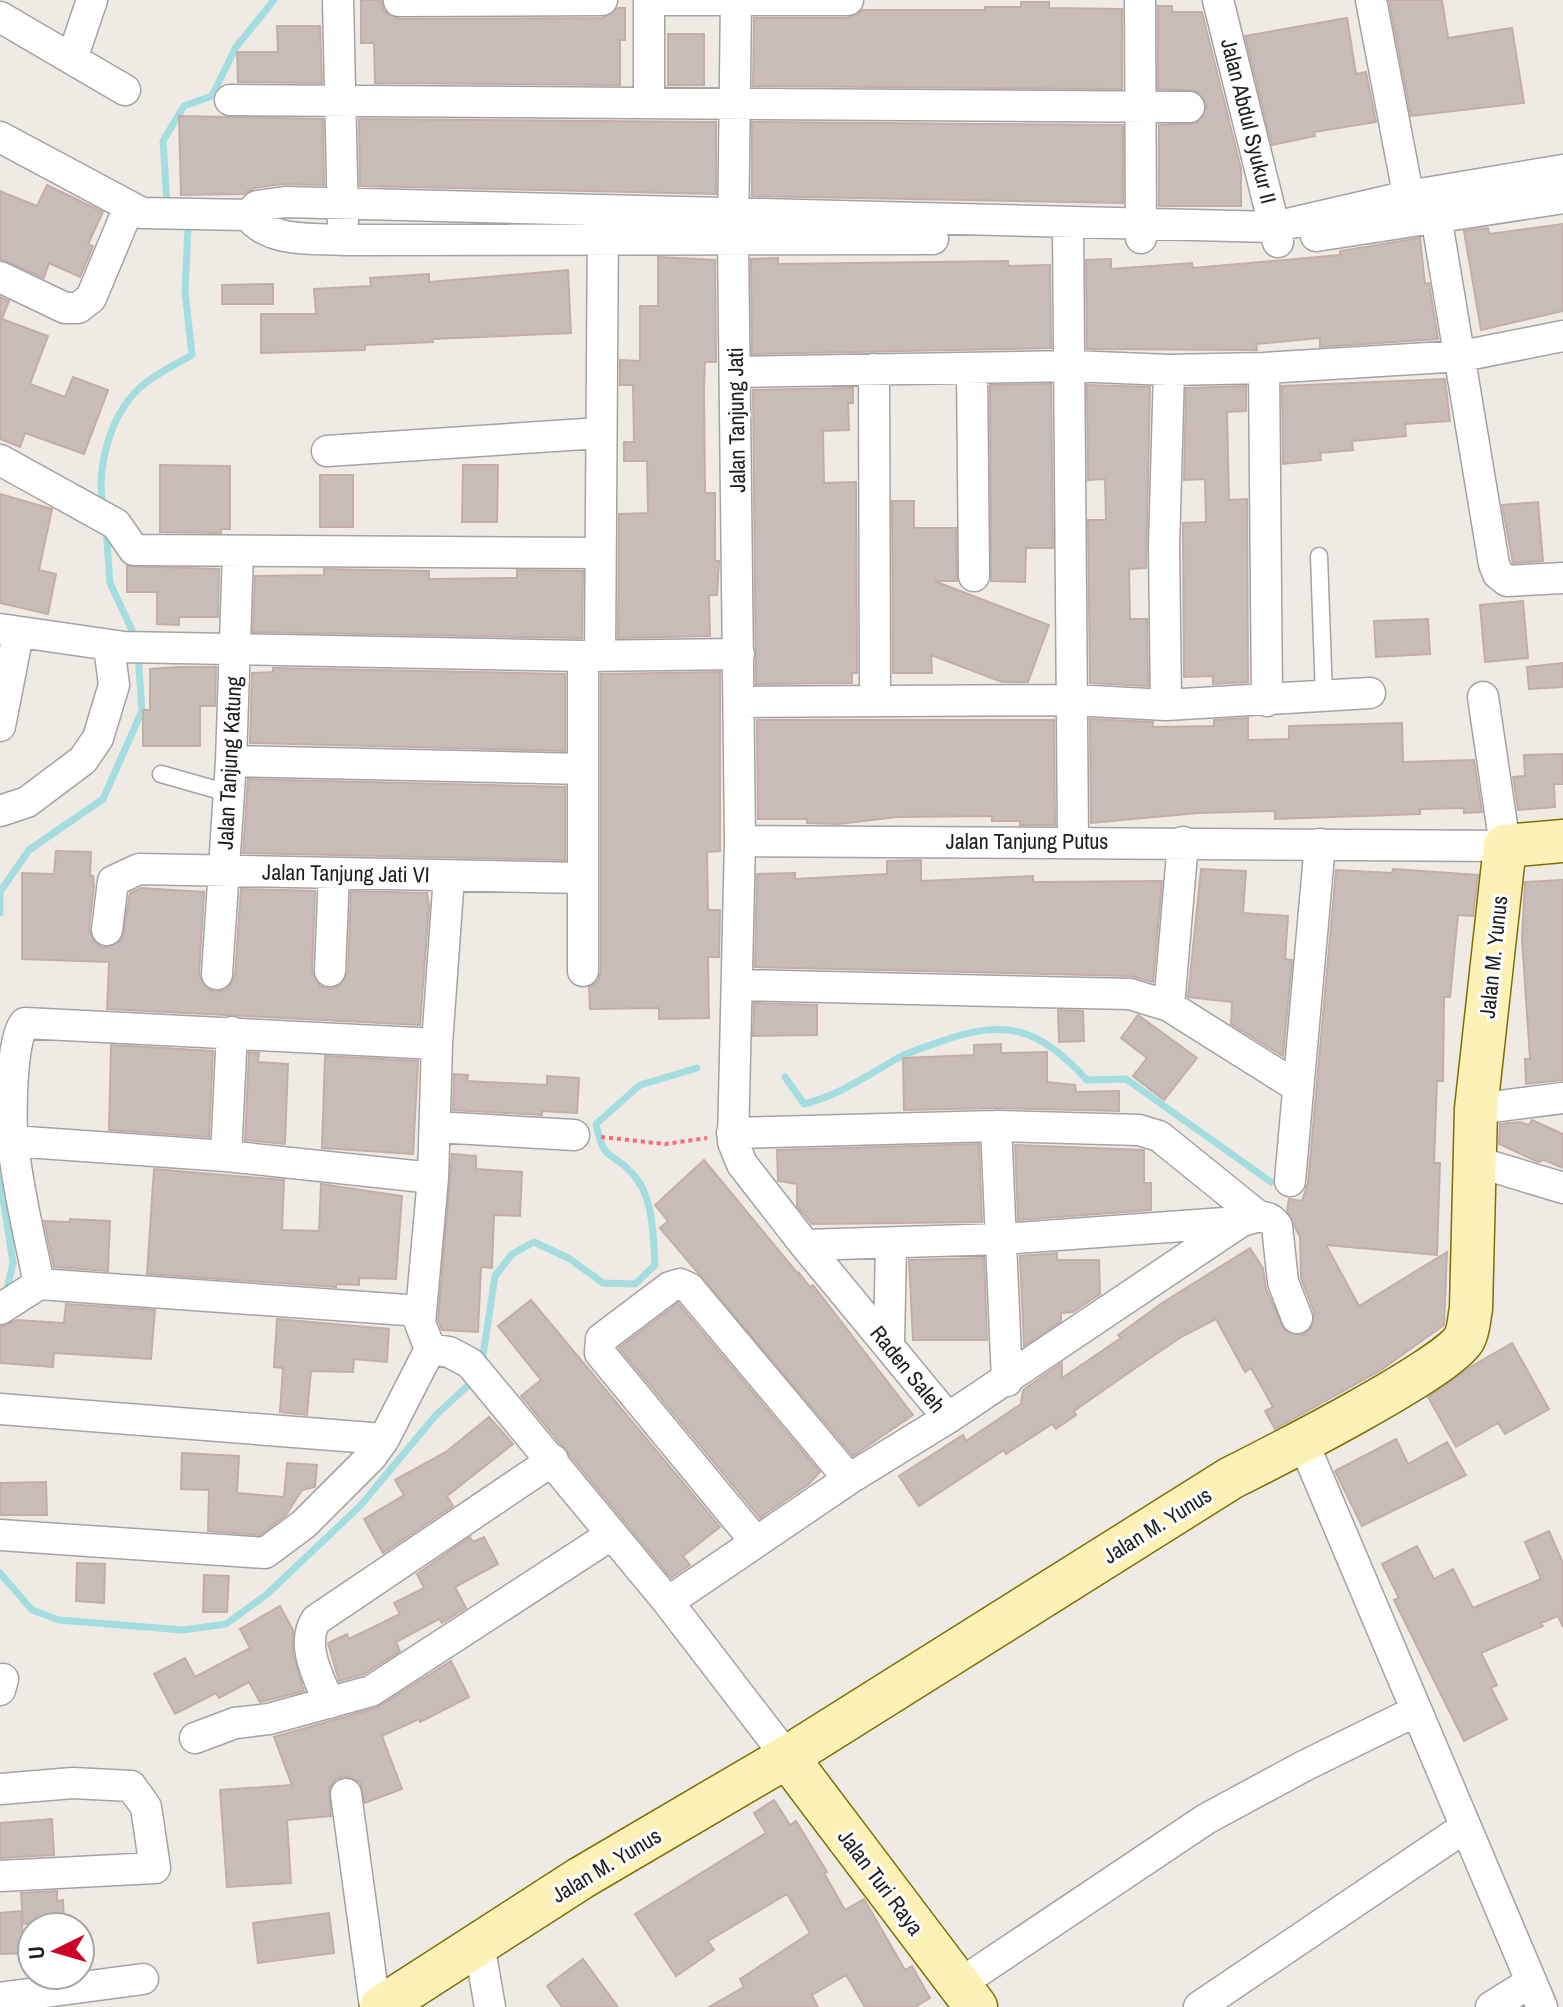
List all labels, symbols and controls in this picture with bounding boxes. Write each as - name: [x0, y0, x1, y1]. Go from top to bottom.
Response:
- street label: Jalan Abdul Syukur II: [1214, 35, 1284, 207]
- street label: Jalan Tanjung Jati: [720, 347, 752, 493]
- street label: Jalan Tanjung Katung: [209, 676, 249, 850]
- street label: Jalan Tanjung Putus: [946, 826, 1108, 856]
- street label: Jalan Tanjung Jati VI: [262, 857, 430, 889]
- street label: Jalan M. Yunus: [1472, 894, 1514, 1020]
- street label: Raden Saleh: [864, 1319, 952, 1419]
- street label: Jalan M. Yunus: [1097, 1480, 1217, 1570]
- street label: Jalan M. Yunus: [546, 1820, 666, 1910]
- street label: Jalan Turi Raya: [831, 1823, 931, 1941]
- north arrow: [16, 1911, 96, 1991]
- text: U: [21, 1945, 52, 1961]

